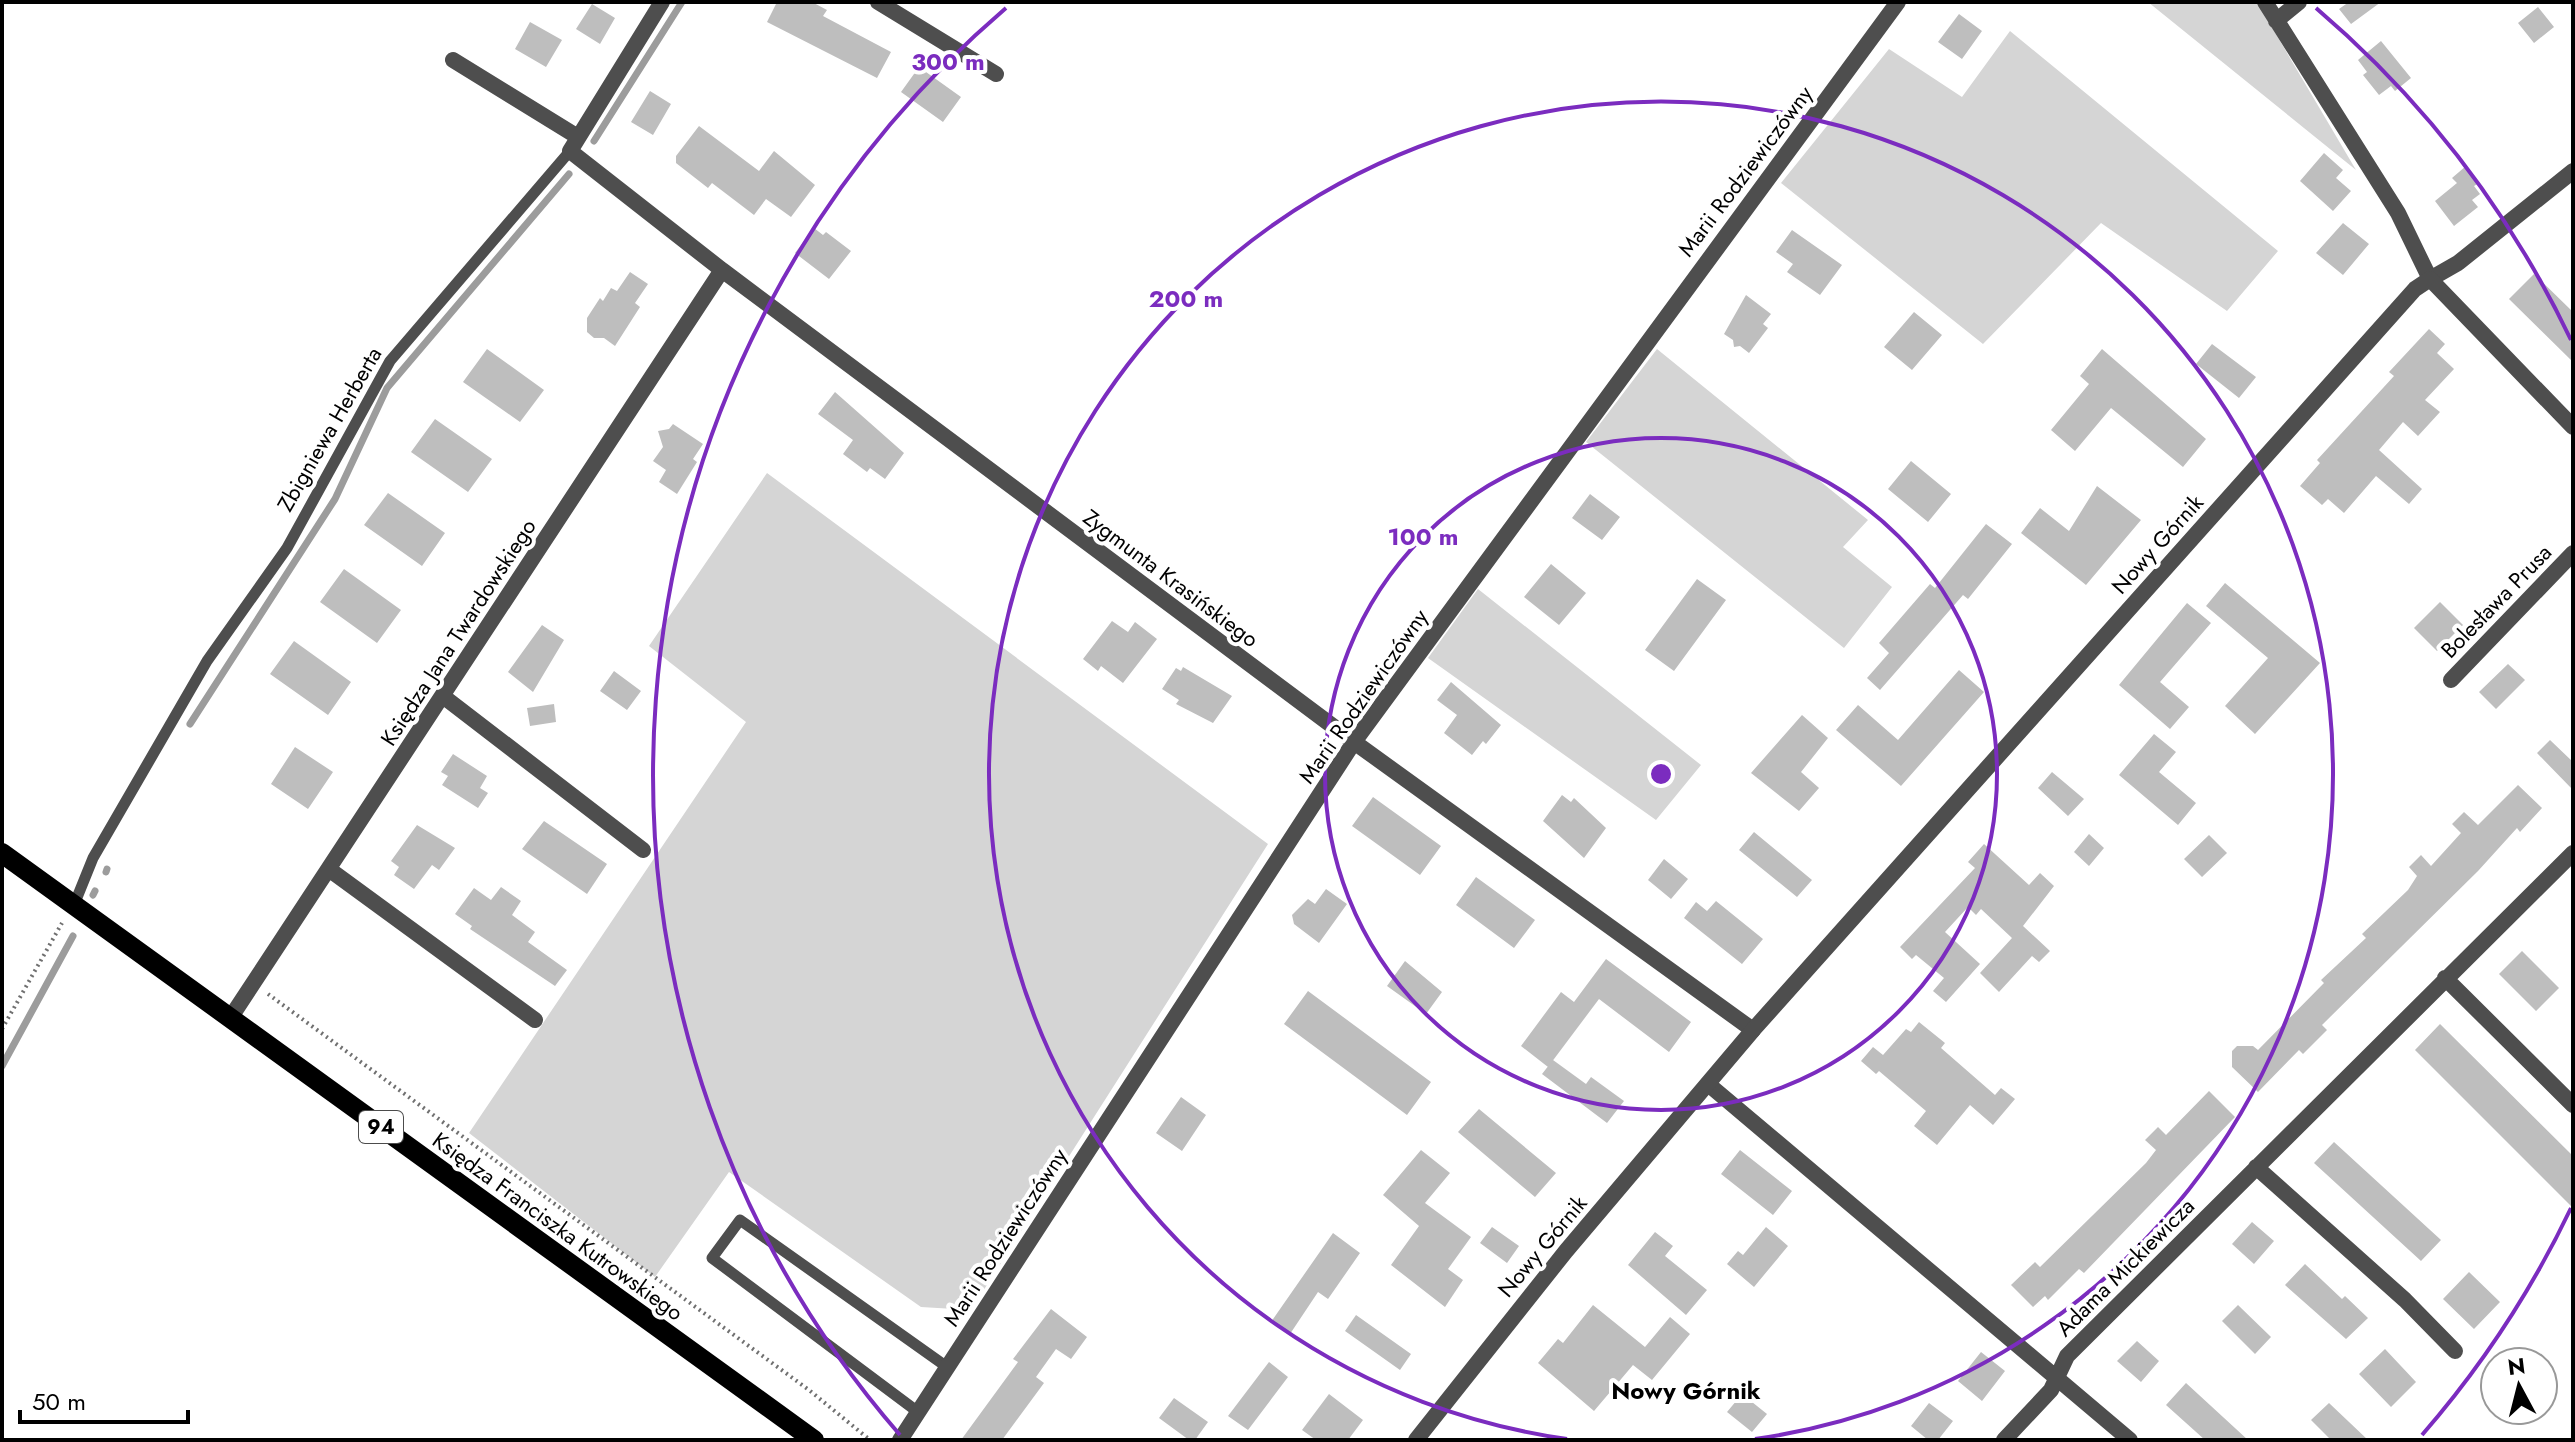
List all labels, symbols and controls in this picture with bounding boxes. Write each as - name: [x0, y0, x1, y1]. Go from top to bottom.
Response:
- text: 300 m: [911, 44, 985, 79]
- street label: Marii Rodziewiczówny: [1670, 79, 1820, 263]
- text: 200 m: [1149, 281, 1223, 316]
- street label: Zbigniewa Herberta: [269, 341, 389, 517]
- street label: Nowy Górnik: [2104, 487, 2211, 601]
- street label: Zygmunta Krasińskiego: [1077, 501, 1265, 655]
- street label: Księdza Jana Twardowskiego: [372, 512, 544, 752]
- text: 100 m: [1388, 519, 1458, 554]
- street label: Bolesława Prusa: [2433, 537, 2559, 665]
- street label: Marii Rodziewiczówny: [1291, 602, 1435, 790]
- centre of rings: [1647, 760, 1675, 788]
- road number: 94: [359, 1111, 403, 1143]
- street label: Księdza Franciszka Kutrowskiego: [426, 1124, 690, 1328]
- street label: Marii Rodziewiczówny: [935, 1141, 1075, 1332]
- street label: Nowy Górnik: [1490, 1188, 1594, 1304]
- street label: Adama Mickiewicza: [2049, 1191, 2201, 1343]
- north arrow: [2479, 1346, 2559, 1426]
- text: N: [2506, 1349, 2527, 1383]
- district label: Nowy Górnik: [1611, 1373, 1761, 1408]
- scale bar: [20, 1374, 188, 1424]
- text: 50 m: [32, 1384, 86, 1419]

